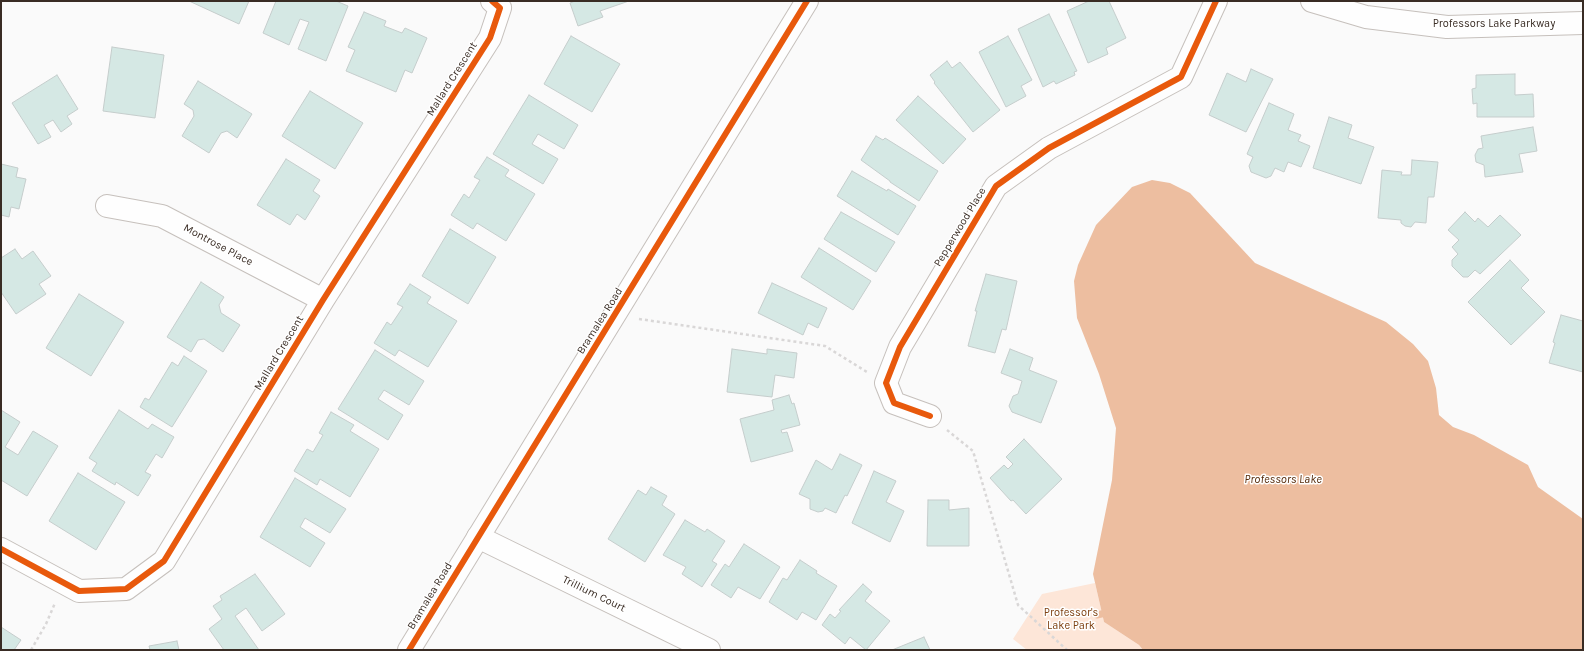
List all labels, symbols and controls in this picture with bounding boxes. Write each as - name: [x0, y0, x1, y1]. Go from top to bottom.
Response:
- street label: Professors Lake Parkway: [1433, 17, 1555, 31]
- street label: Mallard Crescent: [424, 39, 480, 119]
- street label: Pepperwood Place: [931, 185, 989, 269]
- street label: Montrose Place: [181, 221, 255, 269]
- street label: Bramalea Road: [574, 285, 626, 357]
- street label: Mallard Crescent: [251, 313, 307, 393]
- water label: Professors Lake: [1244, 473, 1322, 487]
- street label: Bramalea Road: [405, 560, 455, 632]
- street label: Trillium Court: [560, 573, 628, 615]
- park label: Professor's Lake Park: [1044, 606, 1098, 632]

